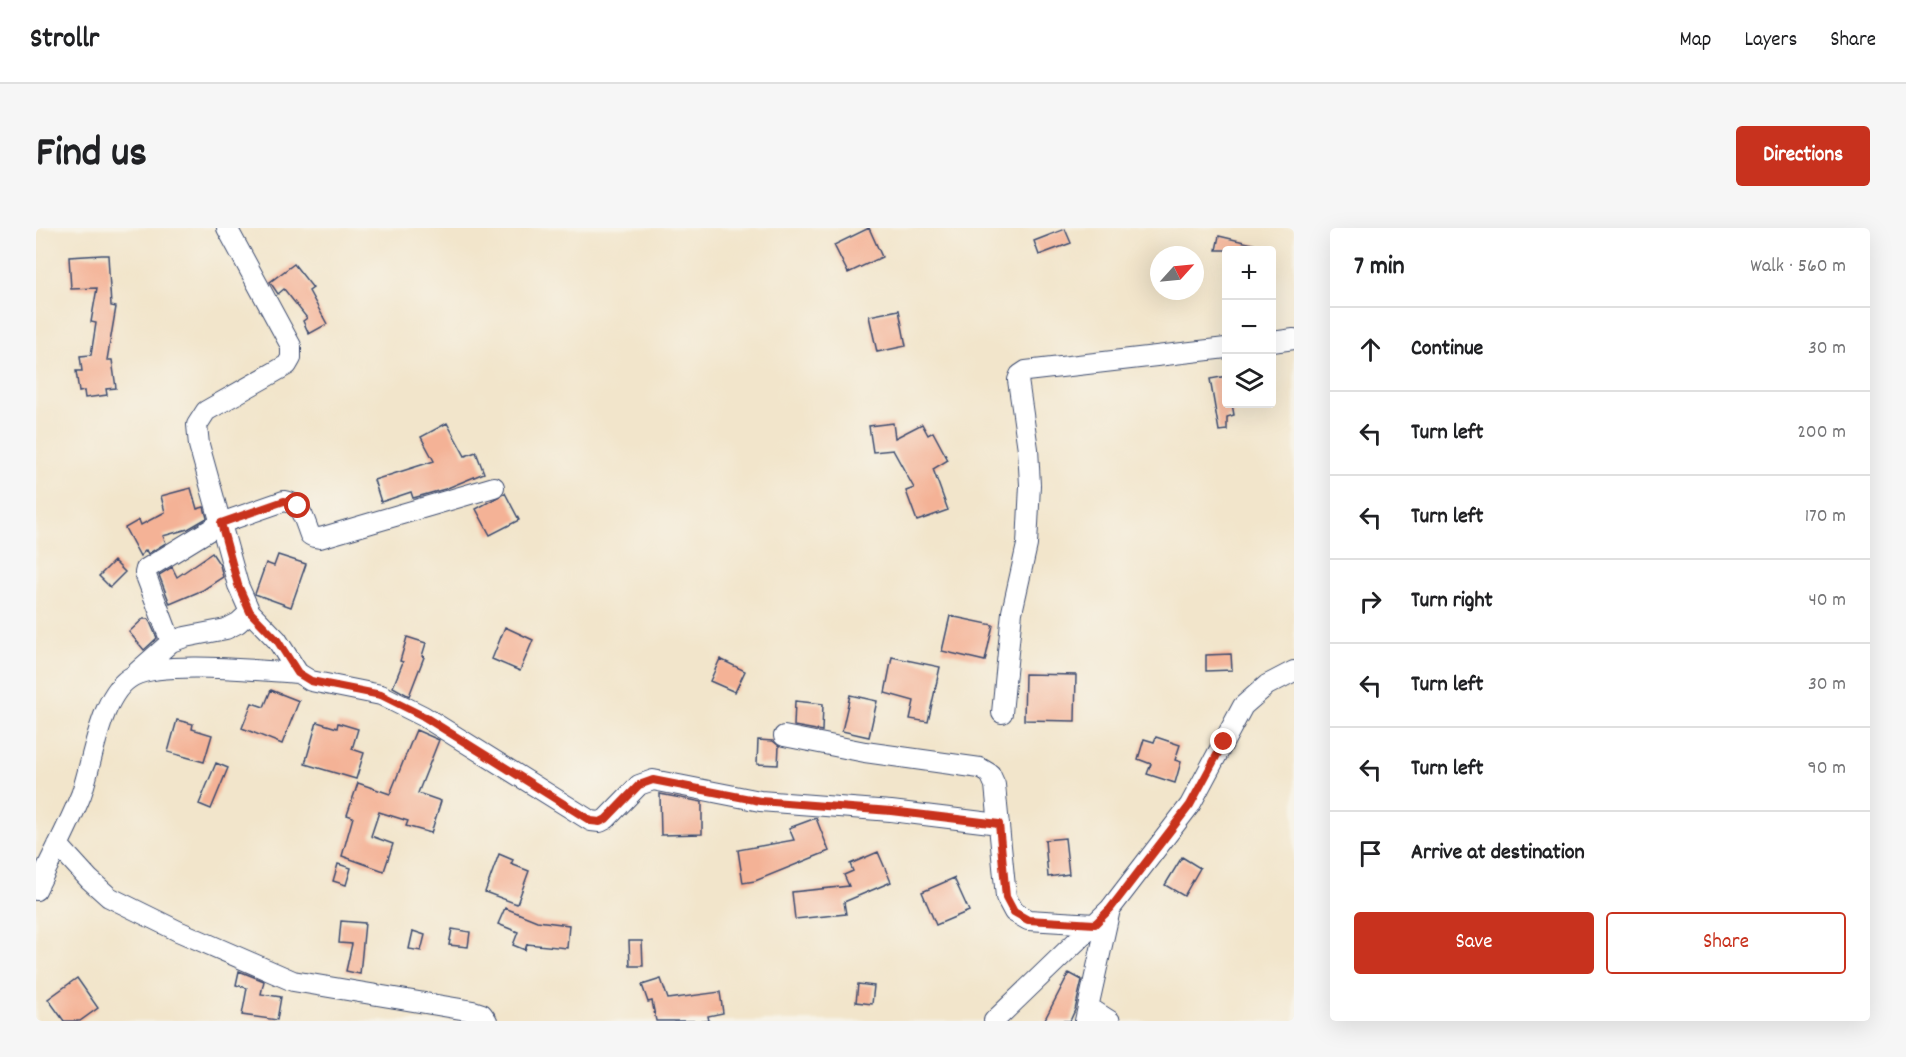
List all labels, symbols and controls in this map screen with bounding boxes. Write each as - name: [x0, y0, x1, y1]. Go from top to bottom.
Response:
- text: Strollr: [30, 21, 99, 61]
- text: Map: [1680, 26, 1711, 56]
- text: Layers: [1744, 26, 1797, 56]
- text: Share: [1830, 26, 1876, 56]
- text: Find us: [36, 126, 147, 186]
- button: Directions: [1736, 126, 1870, 186]
- north arrow: [1150, 246, 1204, 300]
- map controls: [1222, 246, 1276, 408]
- button: +: [1222, 246, 1276, 300]
- text: 7 min: [1354, 249, 1405, 286]
- text: Walk · 560 m: [1750, 253, 1846, 281]
- button: −: [1222, 300, 1276, 354]
- icon: ahead: [1354, 333, 1387, 366]
- text: Continue: [1411, 334, 1483, 365]
- text: 30 m: [1808, 335, 1846, 363]
- button: layers: [1222, 354, 1276, 408]
- icon: left: [1354, 417, 1387, 450]
- text: Turn left: [1411, 418, 1483, 449]
- text: 200 m: [1797, 419, 1846, 447]
- route start: [284, 492, 310, 518]
- icon: left: [1354, 501, 1387, 534]
- text: Turn left: [1411, 502, 1483, 533]
- text: 170 m: [1805, 503, 1846, 531]
- icon: right: [1354, 585, 1387, 618]
- text: Turn right: [1411, 586, 1493, 617]
- text: 40 m: [1808, 587, 1846, 615]
- icon: left: [1354, 669, 1387, 702]
- text: Turn left: [1411, 670, 1483, 701]
- text: 30 m: [1808, 671, 1846, 699]
- route end: [1210, 728, 1236, 754]
- icon: left: [1354, 753, 1387, 786]
- text: Turn left: [1411, 754, 1483, 785]
- text: 90 m: [1808, 755, 1846, 783]
- icon: arrive: [1354, 837, 1387, 870]
- text: Arrive at destination: [1411, 838, 1585, 869]
- button: Save: [1354, 912, 1594, 974]
- button: Share: [1606, 912, 1846, 974]

